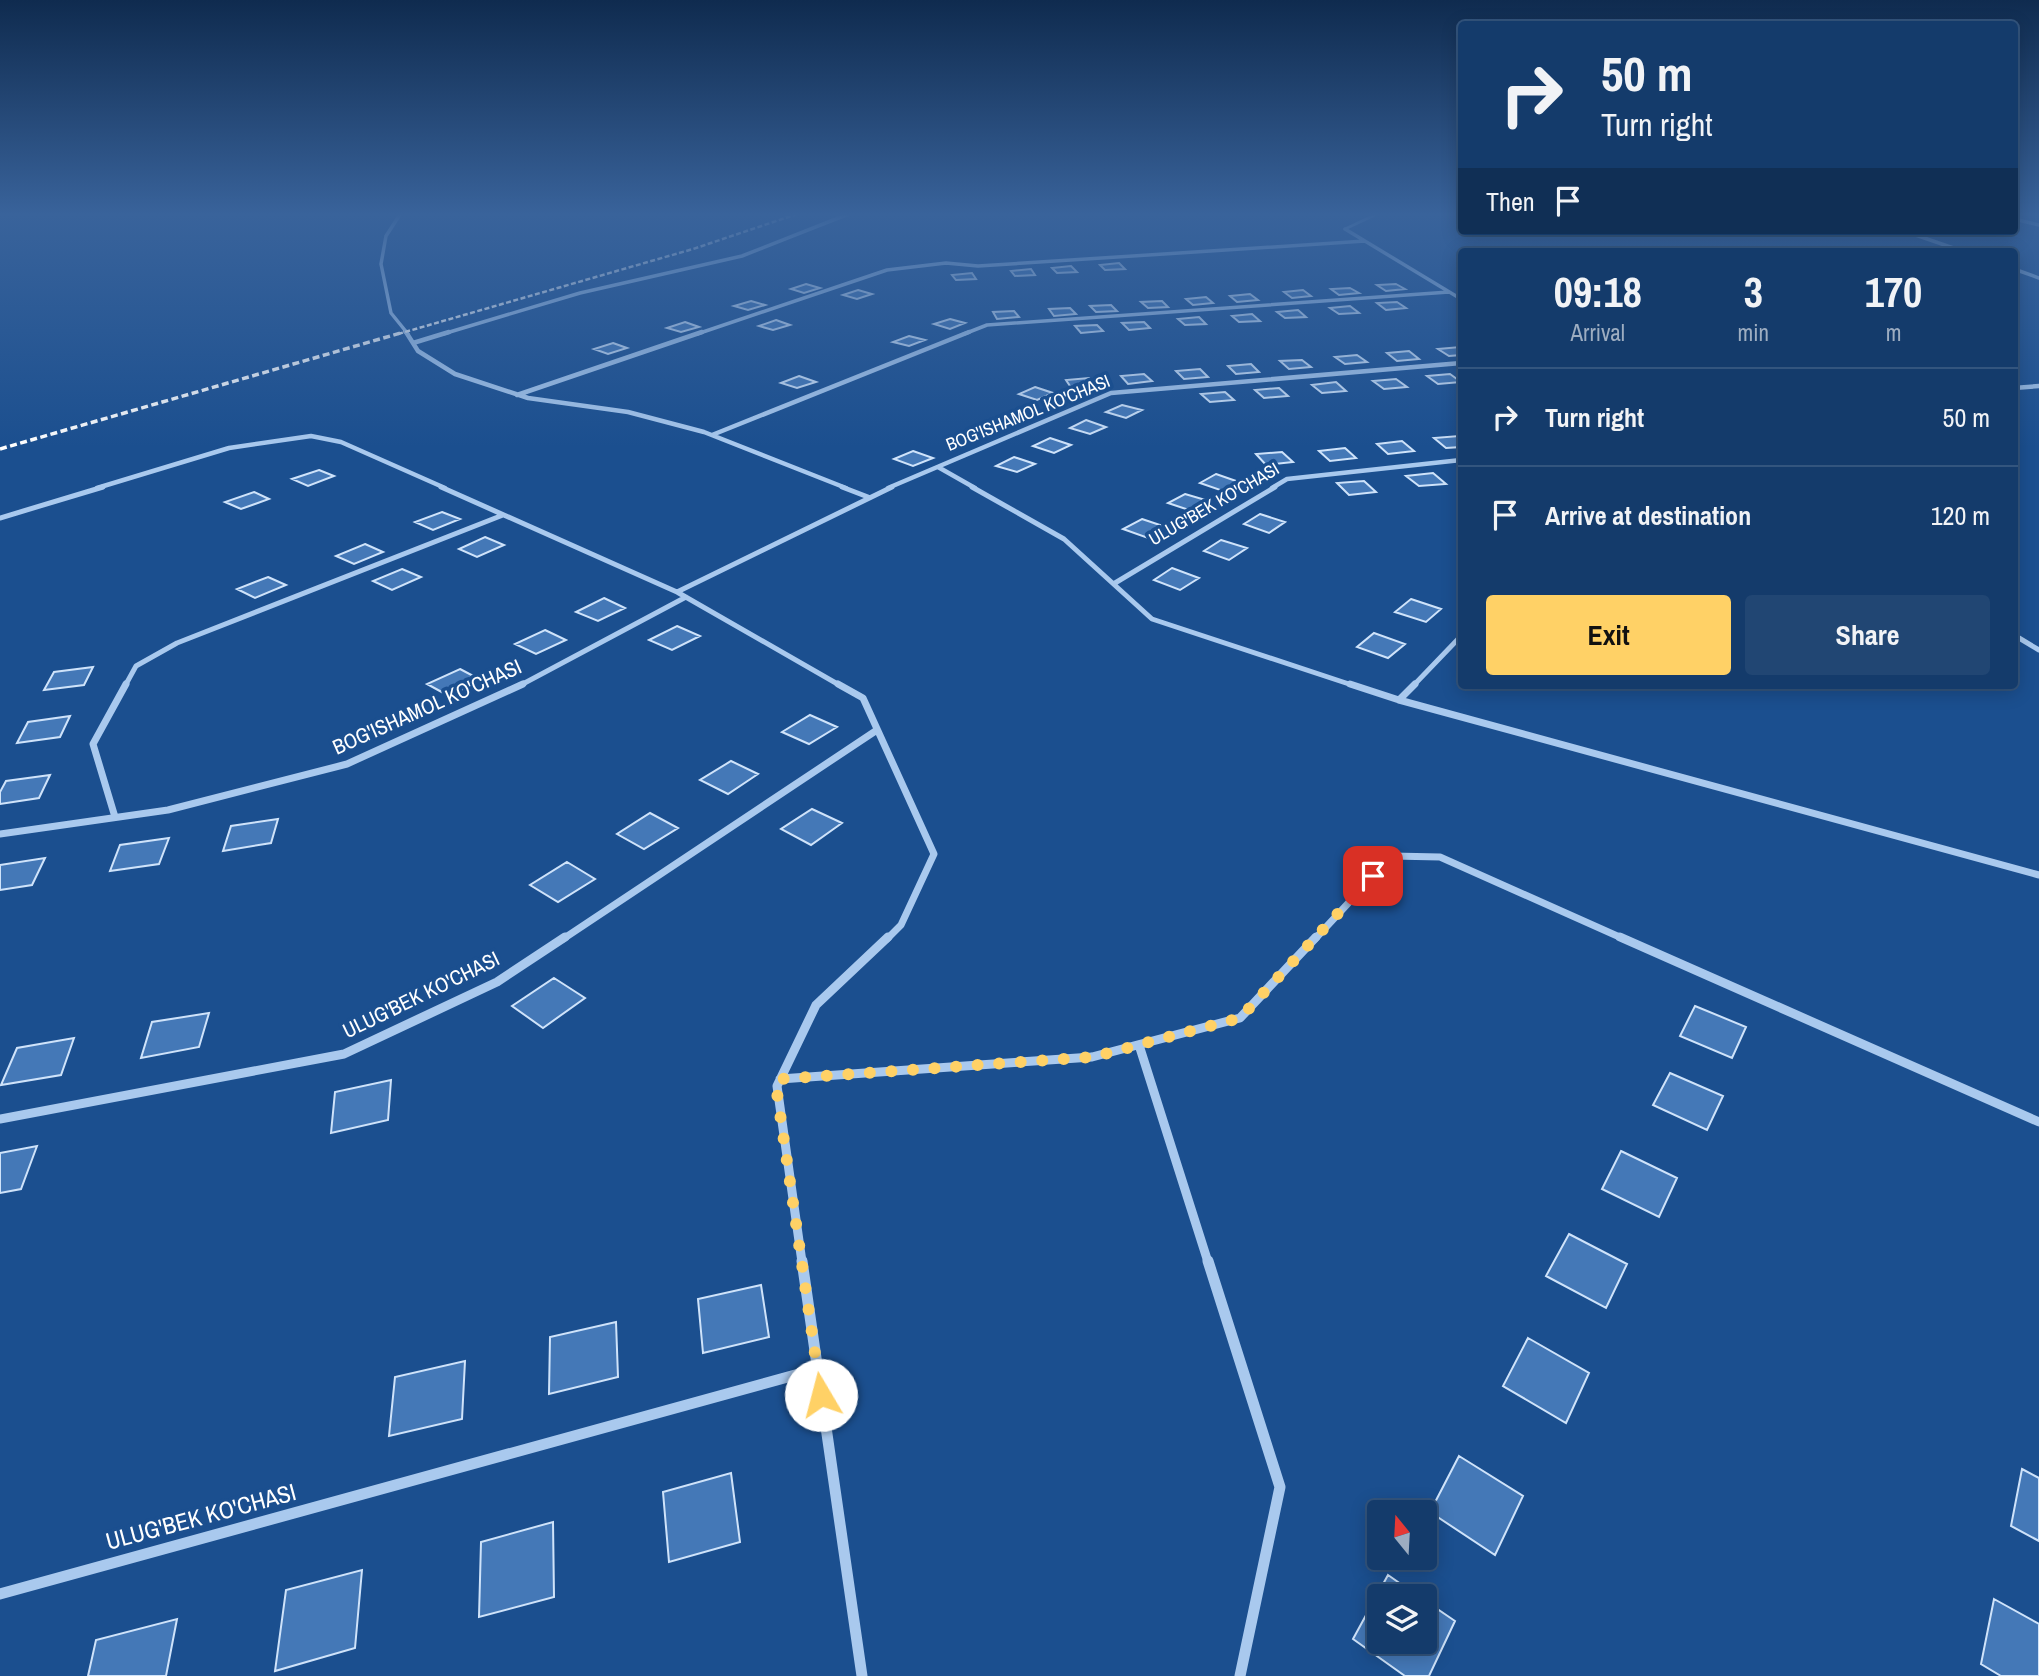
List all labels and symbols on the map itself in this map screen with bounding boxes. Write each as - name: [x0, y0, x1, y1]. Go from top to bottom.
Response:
- street label: BOG'ISHAMOL KO'CHASI: [942, 368, 1114, 457]
- street label: ULUG'BEK KO'CHASI: [1144, 456, 1284, 551]
- street label: BOG'ISHAMOL KO'CHASI: [328, 652, 526, 761]
- pin: [1343, 846, 1403, 906]
- street label: ULUG'BEK KO'CHASI: [337, 944, 504, 1045]
- position arrow: [784, 1358, 858, 1432]
- street label: ULUG'BEK KO'CHASI: [102, 1475, 299, 1557]
- north arrow: [1367, 1500, 1437, 1570]

